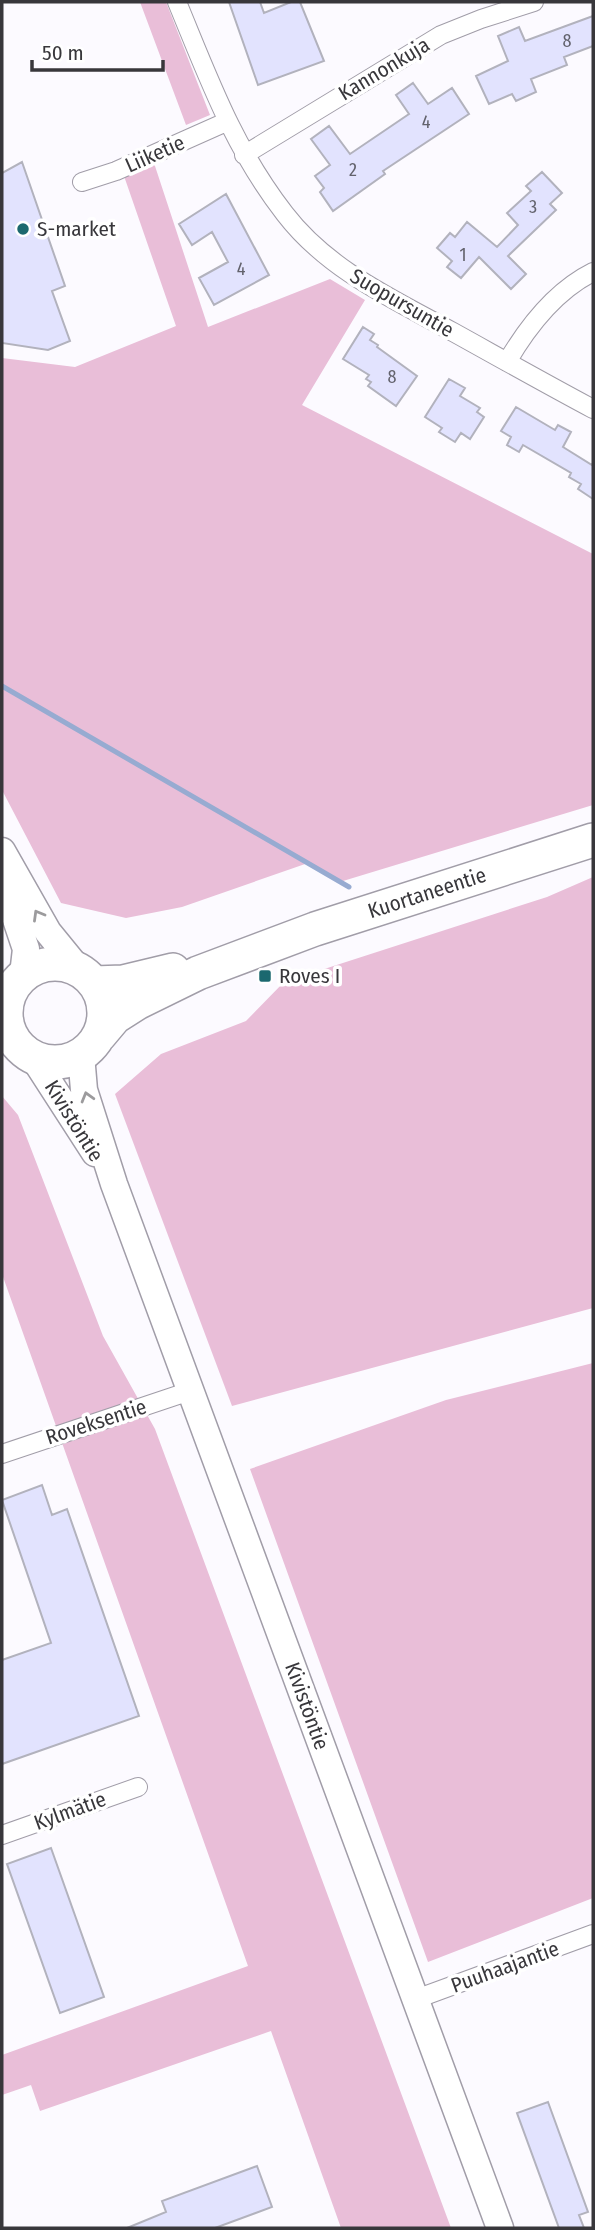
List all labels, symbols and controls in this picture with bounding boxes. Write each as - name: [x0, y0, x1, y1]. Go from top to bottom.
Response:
- scale bar: [32, 28, 163, 72]
- house number: 8: [563, 30, 572, 52]
- street label: Kannonkuja: [334, 32, 434, 106]
- text: 50 m: [42, 40, 84, 66]
- house number: 4: [422, 111, 431, 133]
- street label: Liiketie: [121, 129, 189, 179]
- house number: 2: [349, 159, 357, 181]
- house number: 3: [529, 196, 537, 218]
- place label: S-market: [37, 216, 116, 242]
- marker: S-market: [15, 221, 31, 237]
- house number: 1: [459, 244, 467, 266]
- house number: 4: [237, 258, 246, 280]
- street label: Suopursuntie: [346, 263, 458, 343]
- house number: 8: [388, 366, 397, 388]
- street label: Kuortaneentie: [365, 862, 489, 924]
- one-way arrow: [33, 910, 46, 922]
- place label: Roves I: [279, 963, 340, 989]
- marker: Roves I: [257, 968, 273, 984]
- street label: Kivistöntie: [39, 1075, 109, 1167]
- one-way arrow: [80, 1091, 95, 1103]
- street label: Roveksentie: [42, 1394, 150, 1450]
- street label: Kivistöntie: [279, 1659, 335, 1753]
- street label: Kylmätie: [30, 1786, 110, 1836]
- street label: Puuhaajantie: [447, 1935, 563, 1999]

